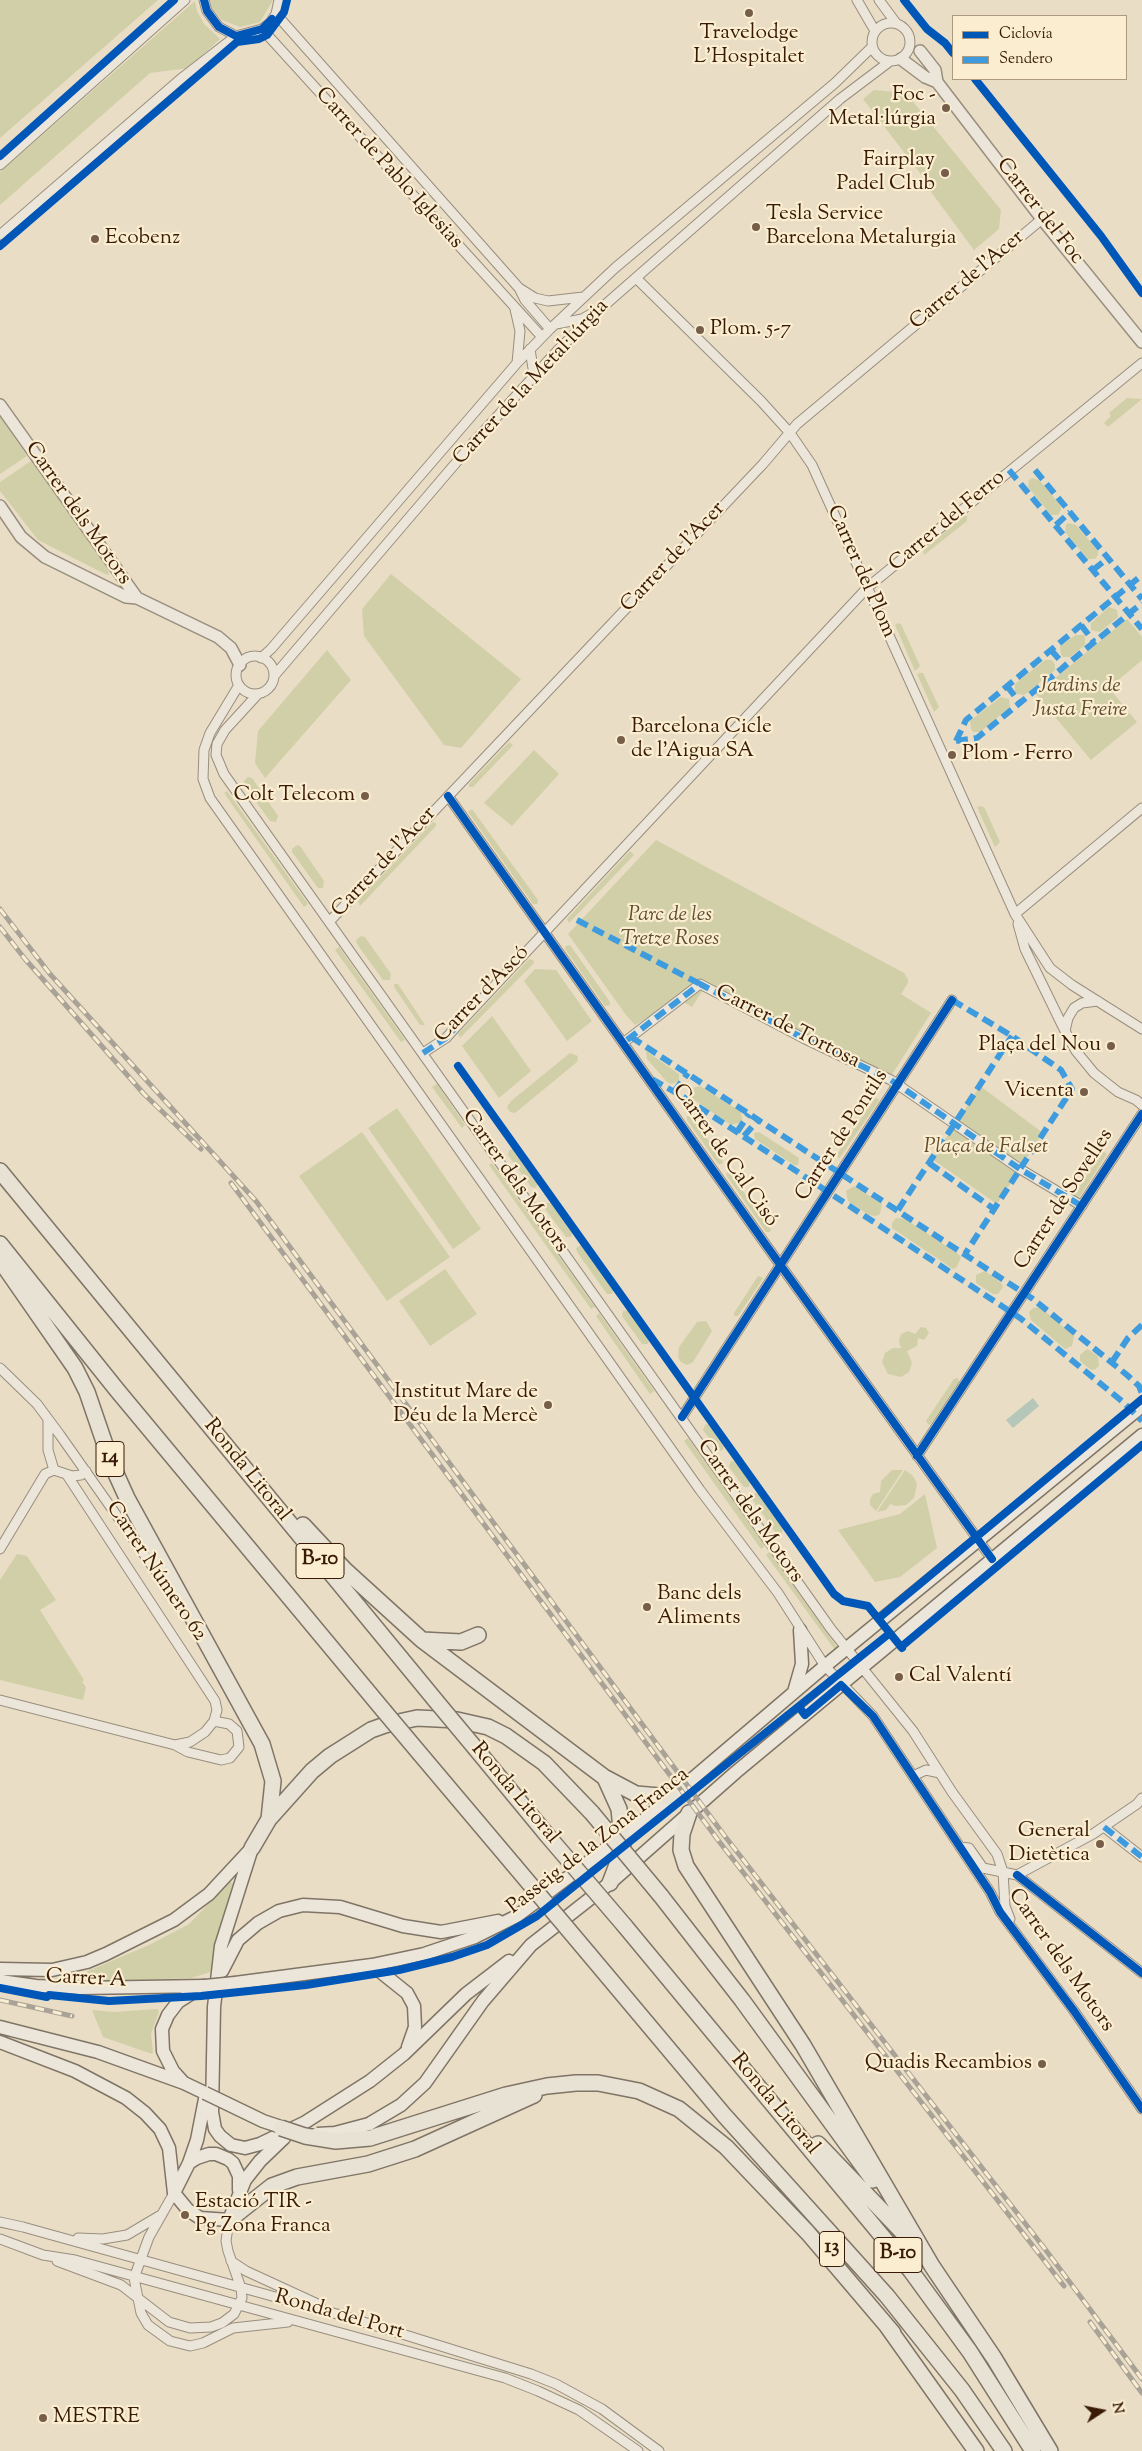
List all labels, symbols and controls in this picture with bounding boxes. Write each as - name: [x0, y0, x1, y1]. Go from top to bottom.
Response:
- marker: Travelodge L'Hospitalet: [743, 7, 755, 19]
- legend: [952, 15, 1127, 80]
- place label: Travelodge L'Hospitalet: [694, 21, 804, 71]
- text: Ciclovía: [999, 24, 1053, 45]
- text: Sendero: [999, 49, 1053, 70]
- street label: Carrer de Pablo Iglesias: [309, 83, 467, 255]
- place label: Foc - Metal·lúrgia: [828, 83, 936, 133]
- marker: Foc - Metal·lúrgia: [940, 102, 952, 114]
- place label: Fairplay Padel Club: [836, 148, 935, 198]
- street label: Carrer del Foc: [990, 154, 1088, 270]
- marker: Fairplay Padel Club: [939, 167, 951, 179]
- place label: Tesla Service Barcelona Metalurgia: [766, 202, 956, 252]
- marker: Tesla Service Barcelona Metalurgia: [750, 221, 762, 233]
- place label: Ecobenz: [105, 226, 180, 252]
- street label: Carrer de l'Acer: [906, 226, 1030, 336]
- marker: Ecobenz: [89, 233, 101, 245]
- street label: Carrer de la Metal·lúrgia: [449, 295, 615, 471]
- place label: Plom. 5-7: [710, 317, 791, 343]
- marker: Plom. 5-7: [694, 324, 706, 336]
- street label: Carrer dels Motors: [18, 438, 136, 590]
- street label: Carrer del Ferro: [885, 466, 1011, 578]
- street label: Carrer de l'Acer: [616, 498, 732, 618]
- street label: Carrer del Plom: [820, 502, 900, 642]
- park label: Jardins de Justa Freire: [1033, 674, 1127, 724]
- place label: Barcelona Cicle de l'Aigua SA: [631, 715, 772, 765]
- marker: Barcelona Cicle de l'Aigua SA: [615, 734, 627, 746]
- place label: Plom - Ferro: [962, 742, 1073, 768]
- marker: Plom - Ferro: [946, 749, 958, 761]
- place label: Colt Telecom: [234, 783, 355, 809]
- marker: Colt Telecom: [359, 790, 371, 802]
- street label: Carrer de l'Acer: [327, 803, 443, 923]
- park label: Parc de les Tretze Roses: [621, 903, 719, 953]
- street label: Carrer d'Ascó: [431, 941, 535, 1049]
- street label: Carrer de Tortosa: [711, 981, 863, 1075]
- place label: Plaça del Nou: [979, 1033, 1101, 1059]
- marker: Plaça del Nou: [1105, 1040, 1117, 1052]
- street label: Carrer de Pontils: [791, 1066, 895, 1206]
- place label: Vicenta: [1004, 1079, 1074, 1105]
- street label: Carrer de Cal Cisó: [665, 1080, 783, 1232]
- marker: Vicenta: [1078, 1086, 1090, 1098]
- street label: Carrer dels Motors: [455, 1106, 573, 1258]
- street label: Carrer de Sovelles: [1010, 1125, 1120, 1275]
- park label: Plaça de Falset: [924, 1135, 1048, 1161]
- place label: Institut Mare de Déu de la Mercè: [393, 1380, 538, 1430]
- marker: Institut Mare de Déu de la Mercè: [542, 1399, 554, 1411]
- street label: Ronda Litoral: [197, 1415, 295, 1527]
- street label: Carrer dels Motors: [690, 1436, 808, 1588]
- road number: 14: [96, 1442, 124, 1476]
- street label: Carrer Número 62: [99, 1497, 211, 1647]
- road number: B-10: [296, 1544, 344, 1578]
- place label: Banc dels Aliments: [657, 1582, 742, 1632]
- marker: Banc dels Aliments: [641, 1601, 653, 1613]
- place label: Cal Valentí: [909, 1664, 1012, 1690]
- marker: Cal Valentí: [893, 1671, 905, 1683]
- street label: Ronda Litoral: [464, 1738, 564, 1850]
- street label: Passeig de la Zona Franca: [503, 1763, 695, 1921]
- place label: General Dietètica: [1009, 1819, 1090, 1869]
- marker: General Dietètica: [1094, 1838, 1106, 1850]
- street label: Carrer dels Motors: [1001, 1885, 1119, 2037]
- street label: Carrer A: [45, 1965, 127, 1995]
- street label: Ronda Litoral: [724, 2049, 824, 2161]
- place label: Quadis Recambios: [865, 2051, 1032, 2077]
- marker: Quadis Recambios: [1036, 2058, 1048, 2070]
- place label: Estació TIR - Pg Zona Franca: [195, 2190, 331, 2240]
- marker: Estació TIR - Pg Zona Franca: [179, 2209, 191, 2221]
- road number: 13: [820, 2232, 844, 2266]
- road number: B-10: [874, 2238, 922, 2272]
- street label: Ronda del Port: [271, 2286, 407, 2346]
- north arrow: [1077, 2386, 1127, 2436]
- text: N: [1106, 2401, 1128, 2416]
- place label: MESTRE: [53, 2405, 140, 2431]
- marker: MESTRE: [37, 2412, 49, 2424]

